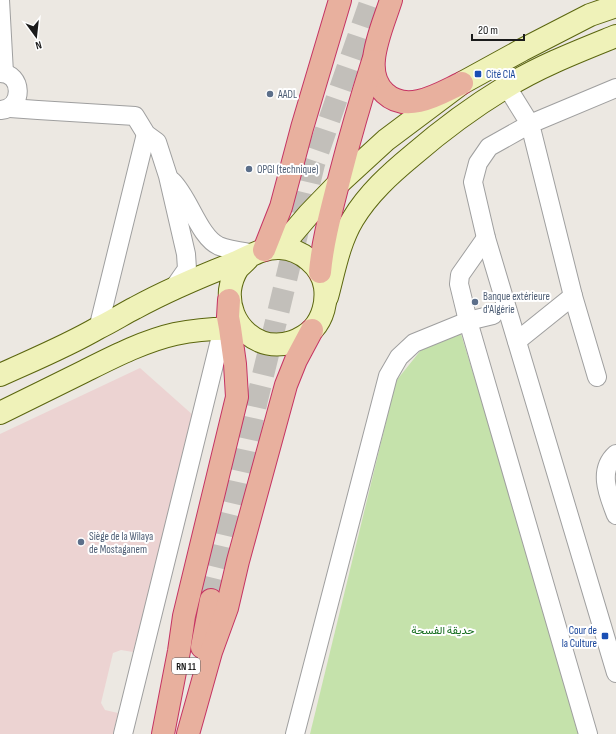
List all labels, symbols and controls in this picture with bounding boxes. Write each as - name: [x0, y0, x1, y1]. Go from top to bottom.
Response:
- north arrow: [16, 16, 56, 56]
- scale bar: [472, 16, 524, 42]
- text: 20 m: [478, 23, 498, 38]
- text: N: [34, 38, 43, 52]
- place label: Cité CIA: [486, 68, 515, 81]
- marker: Cité CIA: [473, 69, 483, 79]
- place label: AADL: [277, 88, 297, 101]
- marker: AADL: [265, 89, 275, 99]
- place label: OPGI (technique): [257, 163, 318, 176]
- marker: OPGI (technique): [244, 164, 254, 174]
- place label: Banque extérieure d'Algérie: [483, 290, 550, 316]
- marker: Banque extérieure d'Algérie: [470, 297, 480, 307]
- place label: Siège de la Wilaya de Mostaganem: [89, 530, 153, 556]
- marker: Siège de la Wilaya de Mostaganem: [76, 537, 86, 547]
- park label: حديقة الفسحة: [411, 624, 475, 637]
- place label: Cour de la Culture: [562, 624, 597, 650]
- marker: Cour de la Culture: [600, 631, 610, 641]
- road number: RN 11: [172, 658, 200, 674]

